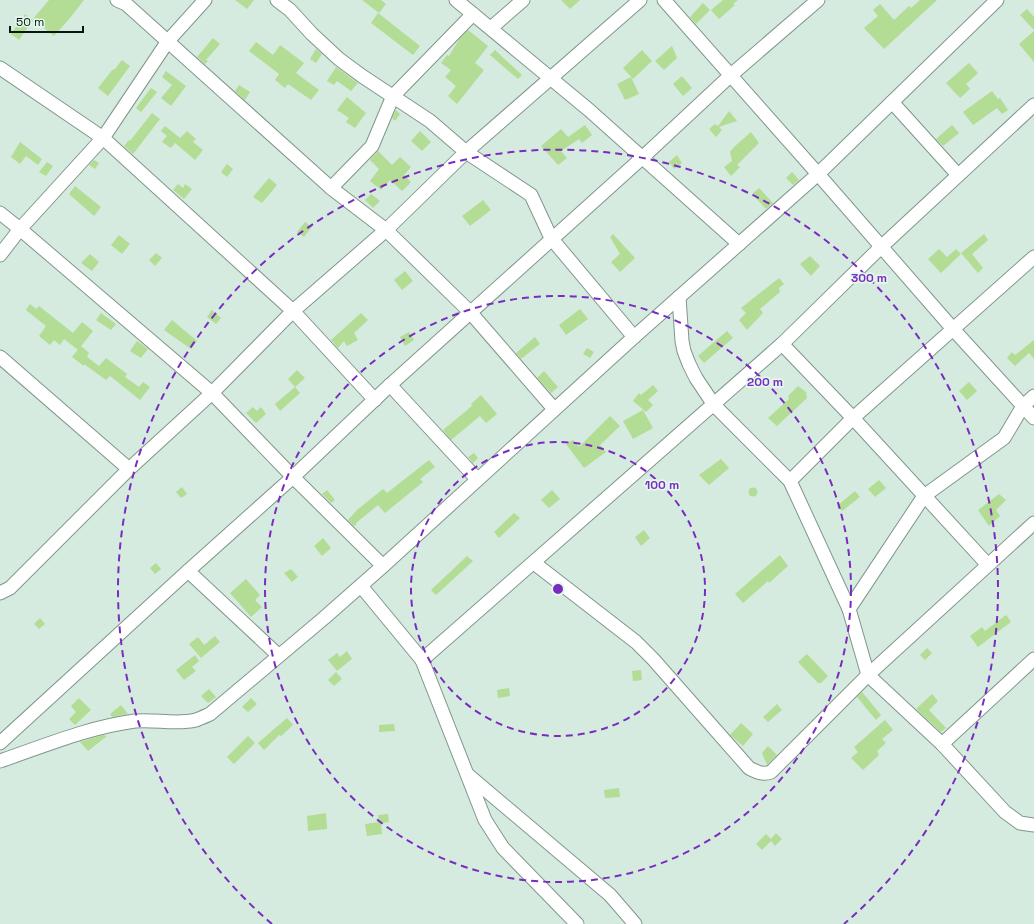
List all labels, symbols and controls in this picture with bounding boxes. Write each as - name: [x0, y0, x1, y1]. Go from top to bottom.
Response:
- scale bar: [10, 8, 83, 34]
- text: 50 m: [16, 14, 44, 30]
- text: 300 m: [851, 270, 887, 286]
- text: 200 m: [747, 374, 783, 390]
- text: 100 m: [645, 477, 679, 493]
- centre of rings: [551, 582, 565, 596]

